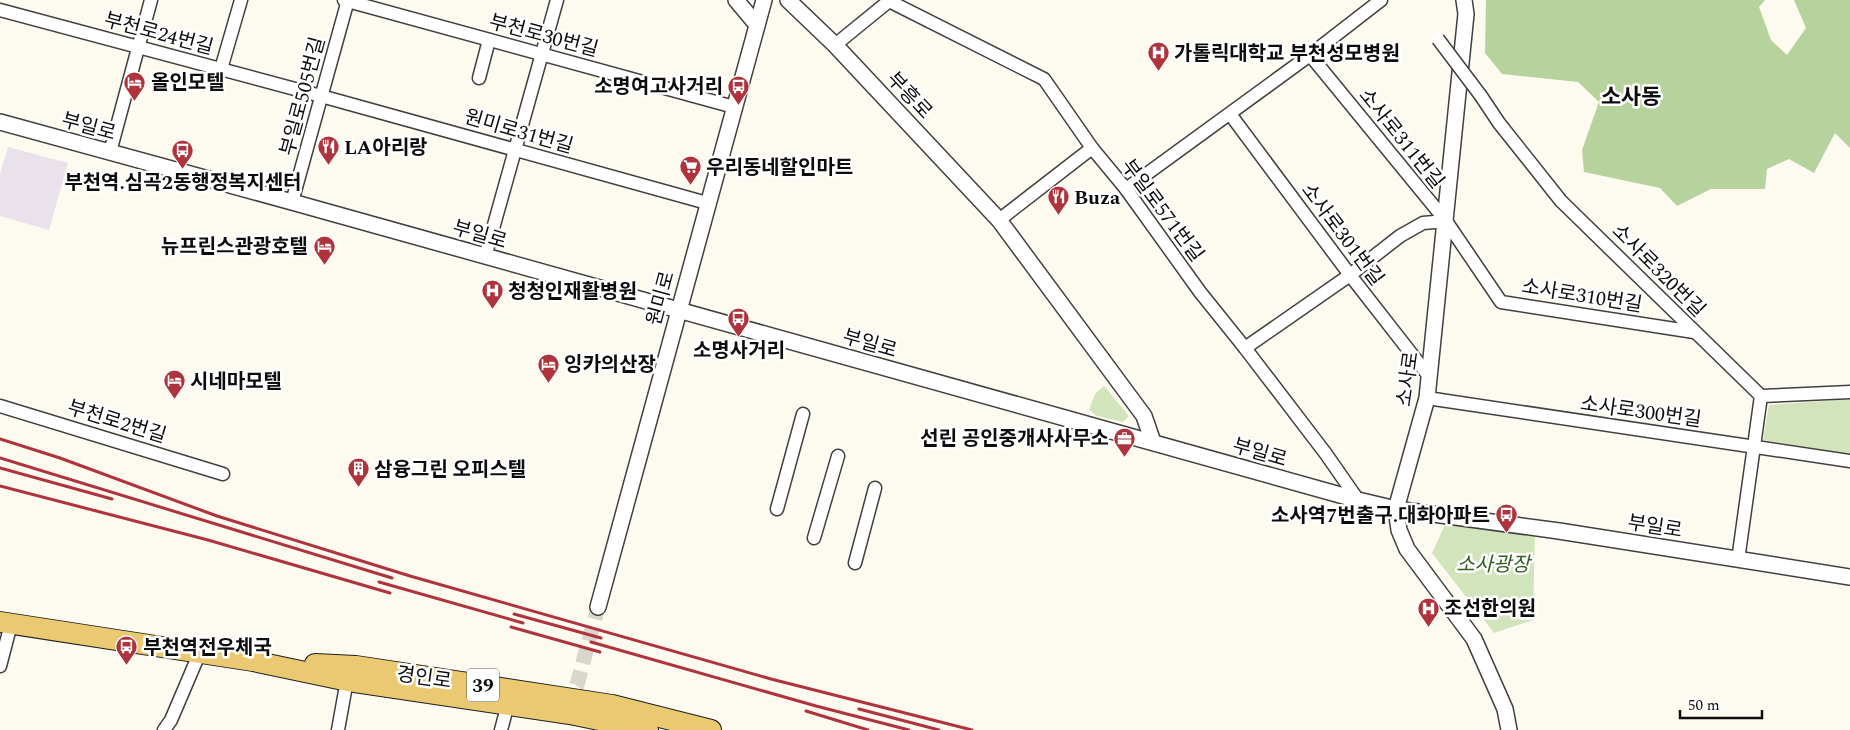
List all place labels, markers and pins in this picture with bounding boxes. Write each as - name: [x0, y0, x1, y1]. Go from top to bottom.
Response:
- place label: 가톨릭대학교 부천성모병원: [1174, 39, 1400, 69]
- hospital icon: 가톨릭대학교 부천성모병원: [1146, 41, 1170, 72]
- place label: 올인모텔: [151, 68, 225, 98]
- hotel icon: 올인모텔: [123, 70, 147, 101]
- place label: 소명여고사거리: [594, 72, 723, 102]
- bus stop icon: 소명여고사거리: [727, 74, 751, 105]
- place label: LA아리랑: [344, 133, 428, 163]
- restaurant icon: LA아리랑: [316, 135, 340, 166]
- bus stop icon: 부천역.심곡2동행정복지센터: [171, 138, 195, 169]
- place label: 우리동네할인마트: [706, 153, 853, 183]
- supermarket icon: 우리동네할인마트: [678, 155, 702, 186]
- place label: 부천역.심곡2동행정복지센터: [64, 168, 302, 198]
- place label: Buza: [1074, 183, 1121, 213]
- restaurant icon: Buza: [1046, 185, 1070, 216]
- place label: 뉴프린스관광호텔: [161, 232, 308, 262]
- hotel icon: 뉴프린스관광호텔: [312, 234, 336, 265]
- place label: 청청인재활병원: [508, 277, 637, 307]
- hospital icon: 청청인재활병원: [480, 279, 504, 310]
- bus stop icon: 소명사거리: [727, 306, 751, 337]
- place label: 소명사거리: [693, 336, 785, 366]
- place label: 잉카의산장: [564, 350, 656, 380]
- hotel icon: 잉카의산장: [536, 352, 560, 383]
- place label: 시네마모텔: [190, 367, 282, 397]
- hotel icon: 시네마모텔: [162, 369, 186, 400]
- place label: 선린 공인중개사사무소: [920, 424, 1109, 454]
- office icon: 선린 공인중개사사무소: [1113, 426, 1137, 457]
- place label: 삼융그린 오피스텔: [374, 455, 526, 485]
- building icon: 삼융그린 오피스텔: [346, 457, 370, 488]
- place label: 소사역7번출구.대화아파트: [1271, 501, 1490, 531]
- bus stop icon: 소사역7번출구.대화아파트: [1494, 503, 1518, 534]
- place label: 조선한의원: [1444, 594, 1536, 624]
- hospital icon: 조선한의원: [1416, 596, 1440, 627]
- place label: 부천역전우체국: [143, 633, 272, 663]
- bus stop icon: 부천역전우체국: [115, 635, 139, 666]

